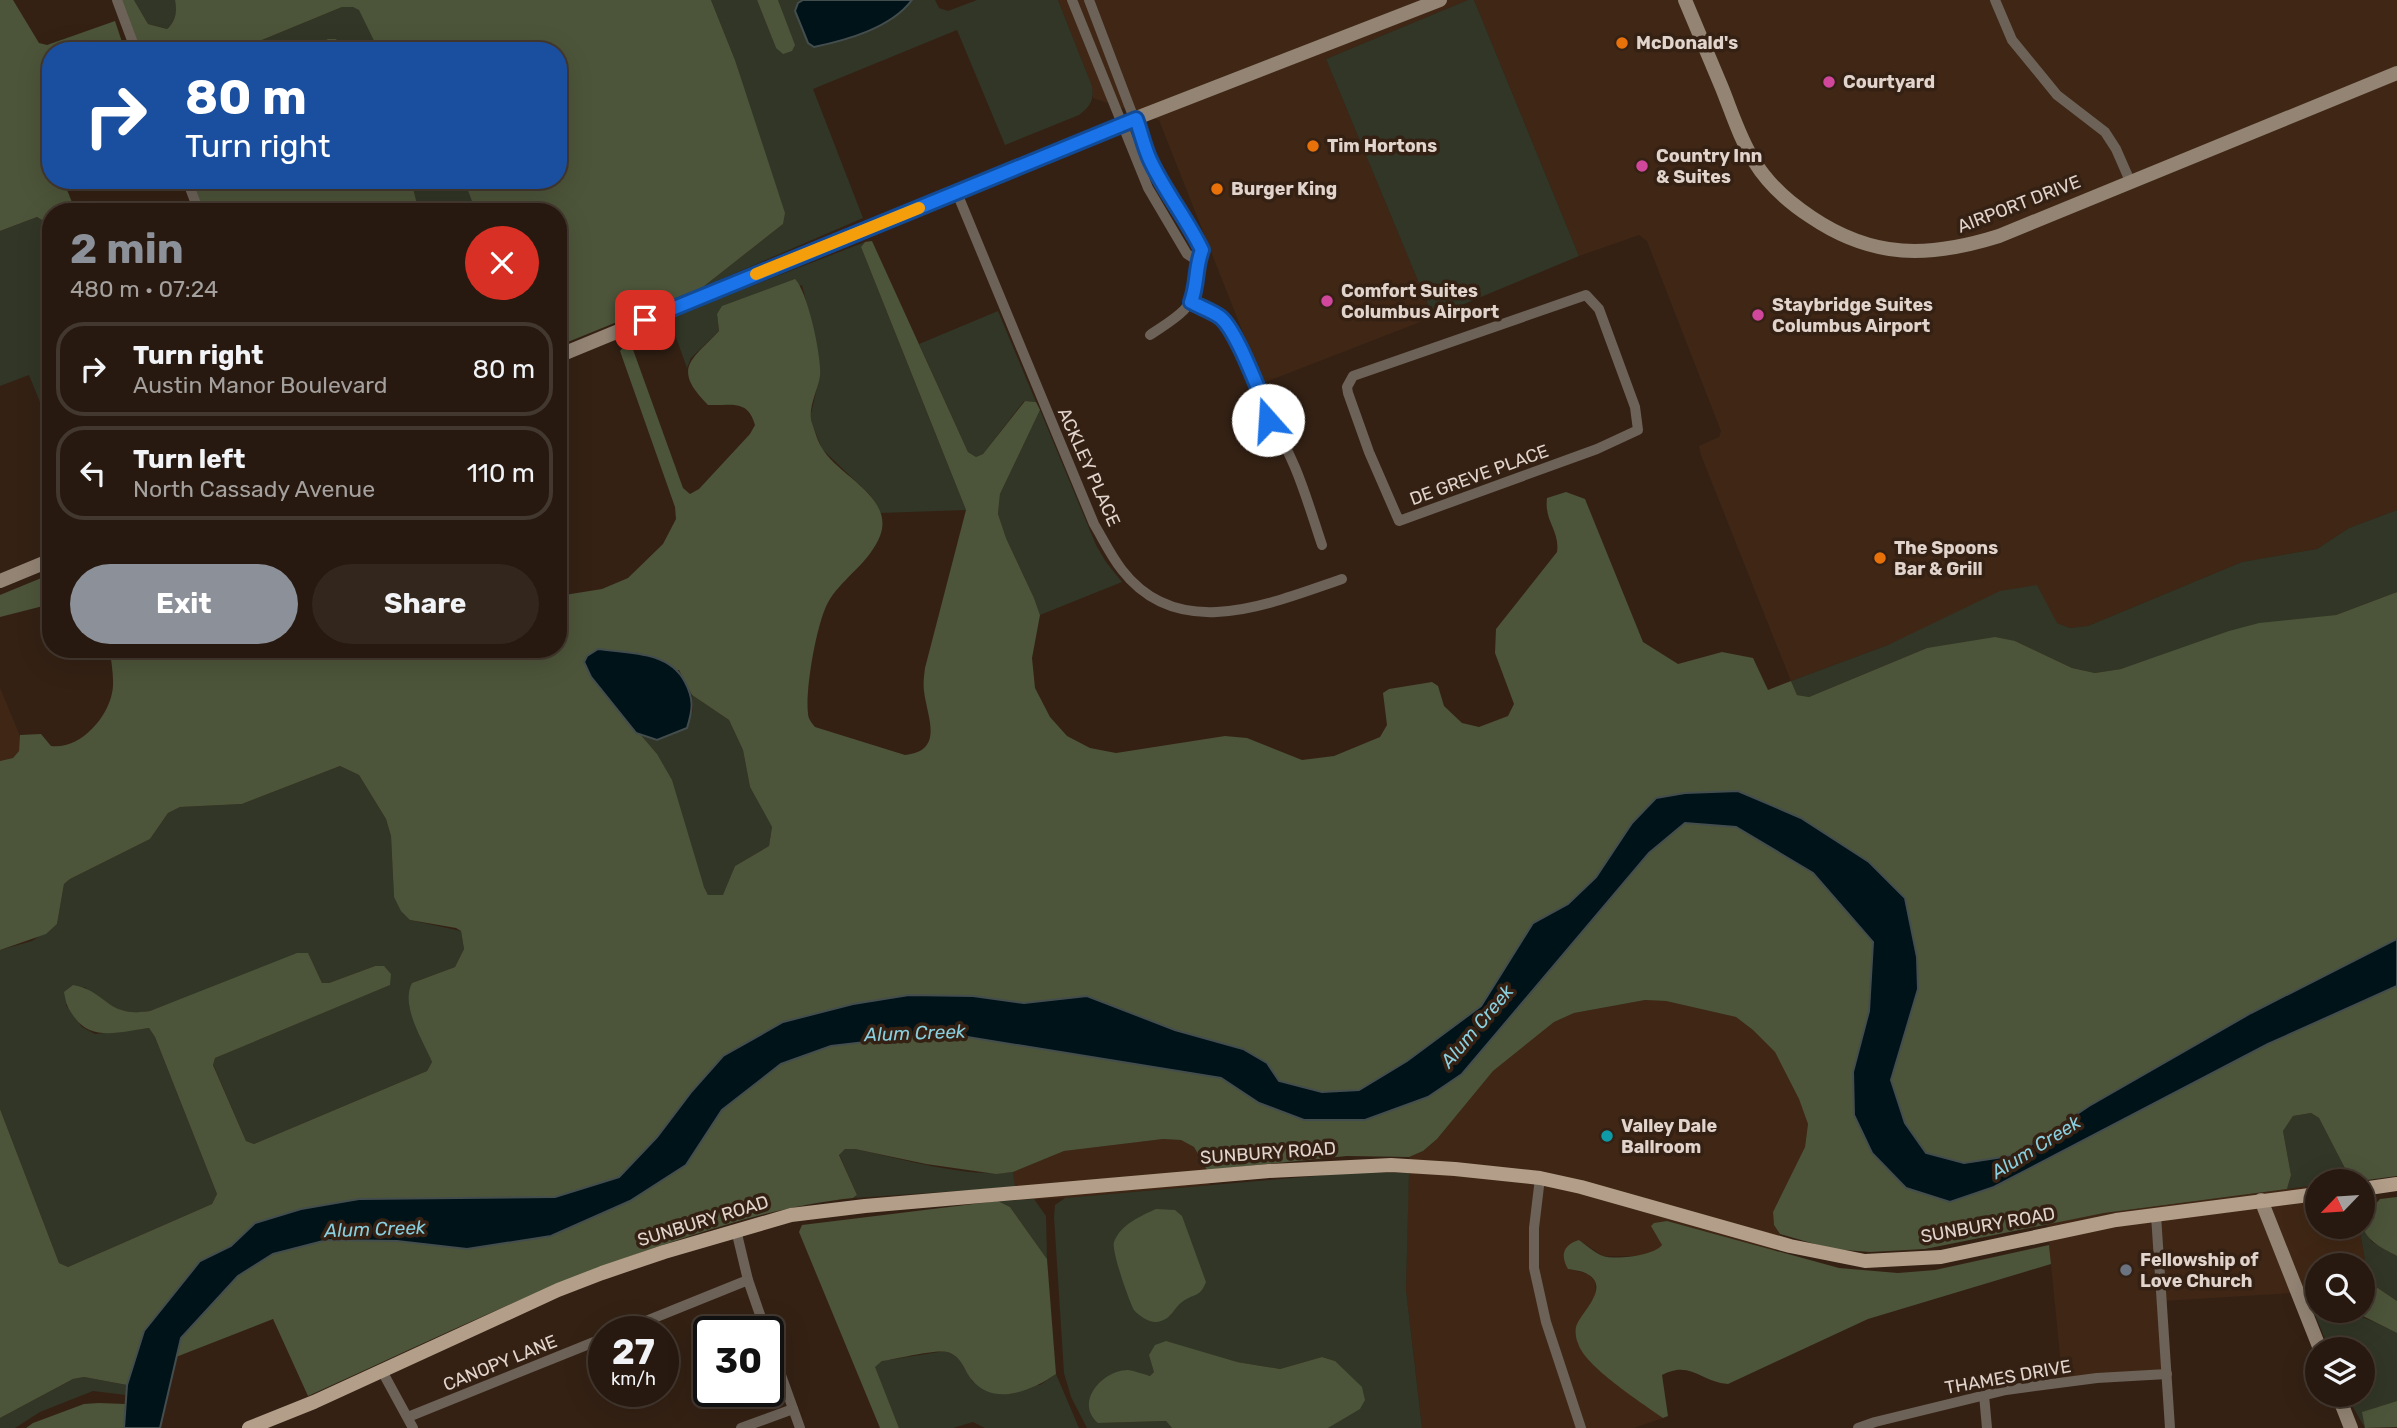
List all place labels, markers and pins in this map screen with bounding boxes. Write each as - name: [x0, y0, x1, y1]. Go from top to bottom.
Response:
- place label: McDonald's: [1636, 32, 1738, 54]
- marker: McDonald's: [1614, 35, 1630, 51]
- place label: Courtyard: [1843, 71, 1935, 93]
- marker: Courtyard: [1821, 74, 1837, 90]
- place label: Tim Hortons: [1327, 135, 1437, 157]
- marker: Tim Hortons: [1305, 138, 1321, 154]
- place label: Country Inn & Suites: [1656, 145, 1762, 188]
- marker: Country Inn & Suites: [1634, 158, 1650, 174]
- place label: Burger King: [1231, 178, 1337, 200]
- marker: Burger King: [1209, 181, 1225, 197]
- place label: Comfort Suites Columbus Airport: [1341, 280, 1499, 323]
- pin: [615, 290, 675, 350]
- marker: Comfort Suites Columbus Airport: [1319, 293, 1335, 309]
- place label: Staybridge Suites Columbus Airport: [1772, 294, 1933, 337]
- marker: Staybridge Suites Columbus Airport: [1750, 307, 1766, 323]
- place label: The Spoons Bar & Grill: [1894, 537, 1998, 580]
- marker: The Spoons Bar & Grill: [1872, 550, 1888, 566]
- place label: Valley Dale Ballroom: [1621, 1115, 1717, 1158]
- marker: Valley Dale Ballroom: [1599, 1128, 1615, 1144]
- place label: Fellowship of Love Church: [2140, 1249, 2258, 1292]
- marker: Fellowship of Love Church: [2118, 1262, 2134, 1278]

